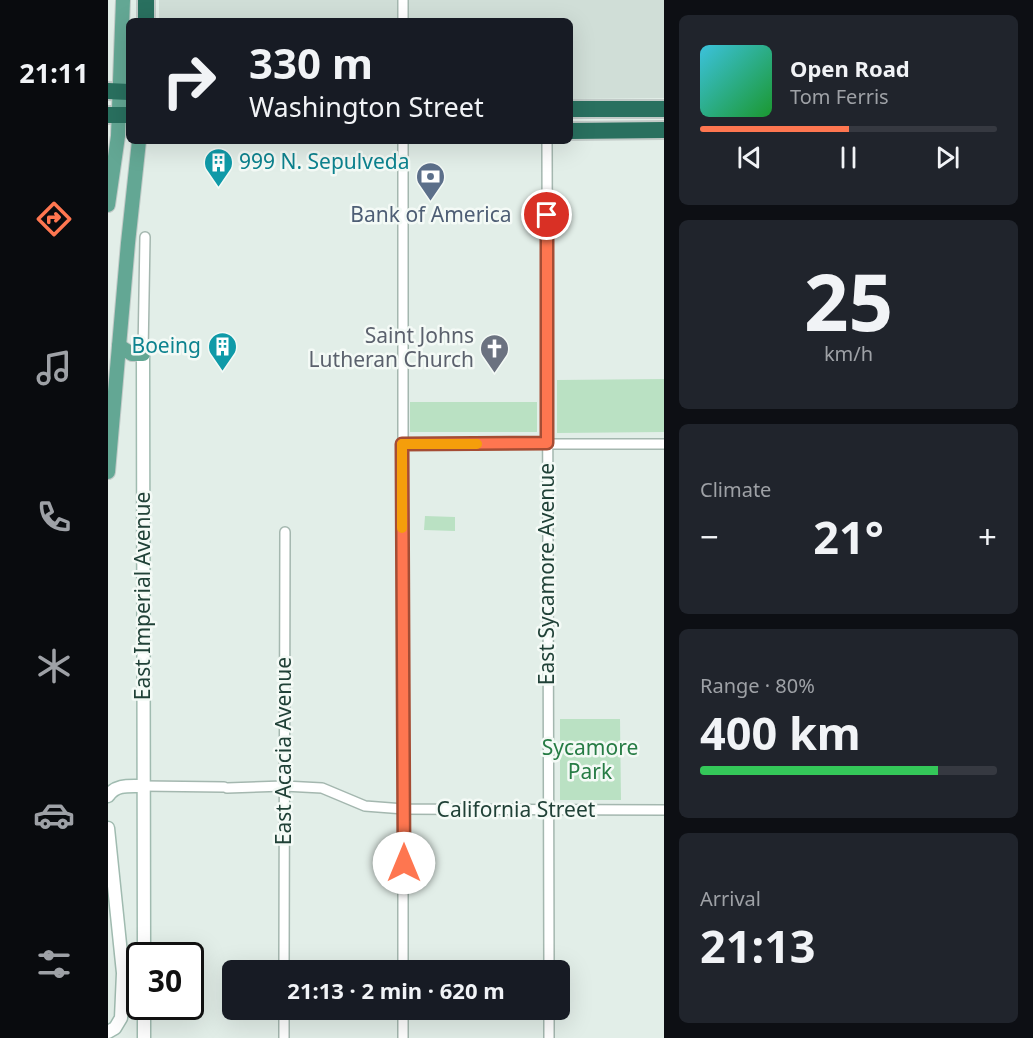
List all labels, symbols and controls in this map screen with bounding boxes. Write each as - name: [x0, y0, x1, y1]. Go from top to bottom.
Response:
- text: 330 m: [249, 34, 373, 91]
- icon: right: [150, 42, 228, 120]
- text: Open Road: [790, 53, 910, 83]
- text: 21:11: [19, 54, 89, 91]
- text: Tom Ferris: [790, 83, 889, 110]
- text: Washington Street: [249, 88, 484, 125]
- icon: previous: [733, 141, 766, 174]
- icon: pause: [832, 141, 865, 174]
- icon: next: [931, 141, 964, 174]
- building icon: 999 N. Sepulveda: [202, 146, 234, 188]
- place label: 999 N. Sepulveda: [239, 147, 409, 175]
- bank icon: Bank of America: [415, 160, 447, 202]
- pin: [521, 189, 572, 240]
- icon: directions: [33, 198, 75, 240]
- icon: arrive: [530, 198, 563, 231]
- place label: Bank of America: [350, 200, 512, 228]
- text: 25: [804, 248, 893, 354]
- place label: Saint Johns Lutheran Church: [309, 321, 474, 373]
- building icon: Boeing: [206, 330, 238, 372]
- place label: Boeing: [131, 331, 201, 359]
- church icon: Saint Johns Lutheran Church: [479, 332, 511, 374]
- text: km/h: [824, 340, 873, 367]
- icon: music: [33, 347, 75, 389]
- street label: East Sycamore Avenue: [532, 463, 560, 685]
- text: Climate: [700, 476, 771, 503]
- street label: East Imperial Avenue: [128, 492, 156, 700]
- icon: phone: [33, 496, 75, 538]
- text: 21°: [813, 506, 884, 567]
- text: −: [700, 514, 719, 559]
- text: +: [978, 514, 997, 559]
- icon: climate: [33, 645, 75, 687]
- street label: East Acacia Avenue: [269, 657, 297, 845]
- text: Range · 80%: [700, 672, 815, 699]
- text: 400 km: [700, 702, 861, 763]
- park label: Sycamore Park: [542, 733, 638, 785]
- icon: car: [33, 794, 75, 836]
- street label: California Street: [437, 795, 596, 823]
- position arrow: [372, 831, 436, 895]
- text: Arrival: [700, 885, 761, 912]
- text: 21:13: [700, 915, 816, 976]
- speed limit sign: 30: [126, 942, 204, 1020]
- icon: filters: [33, 943, 75, 985]
- text: 21:13 · 2 min · 620 m: [287, 975, 505, 1005]

